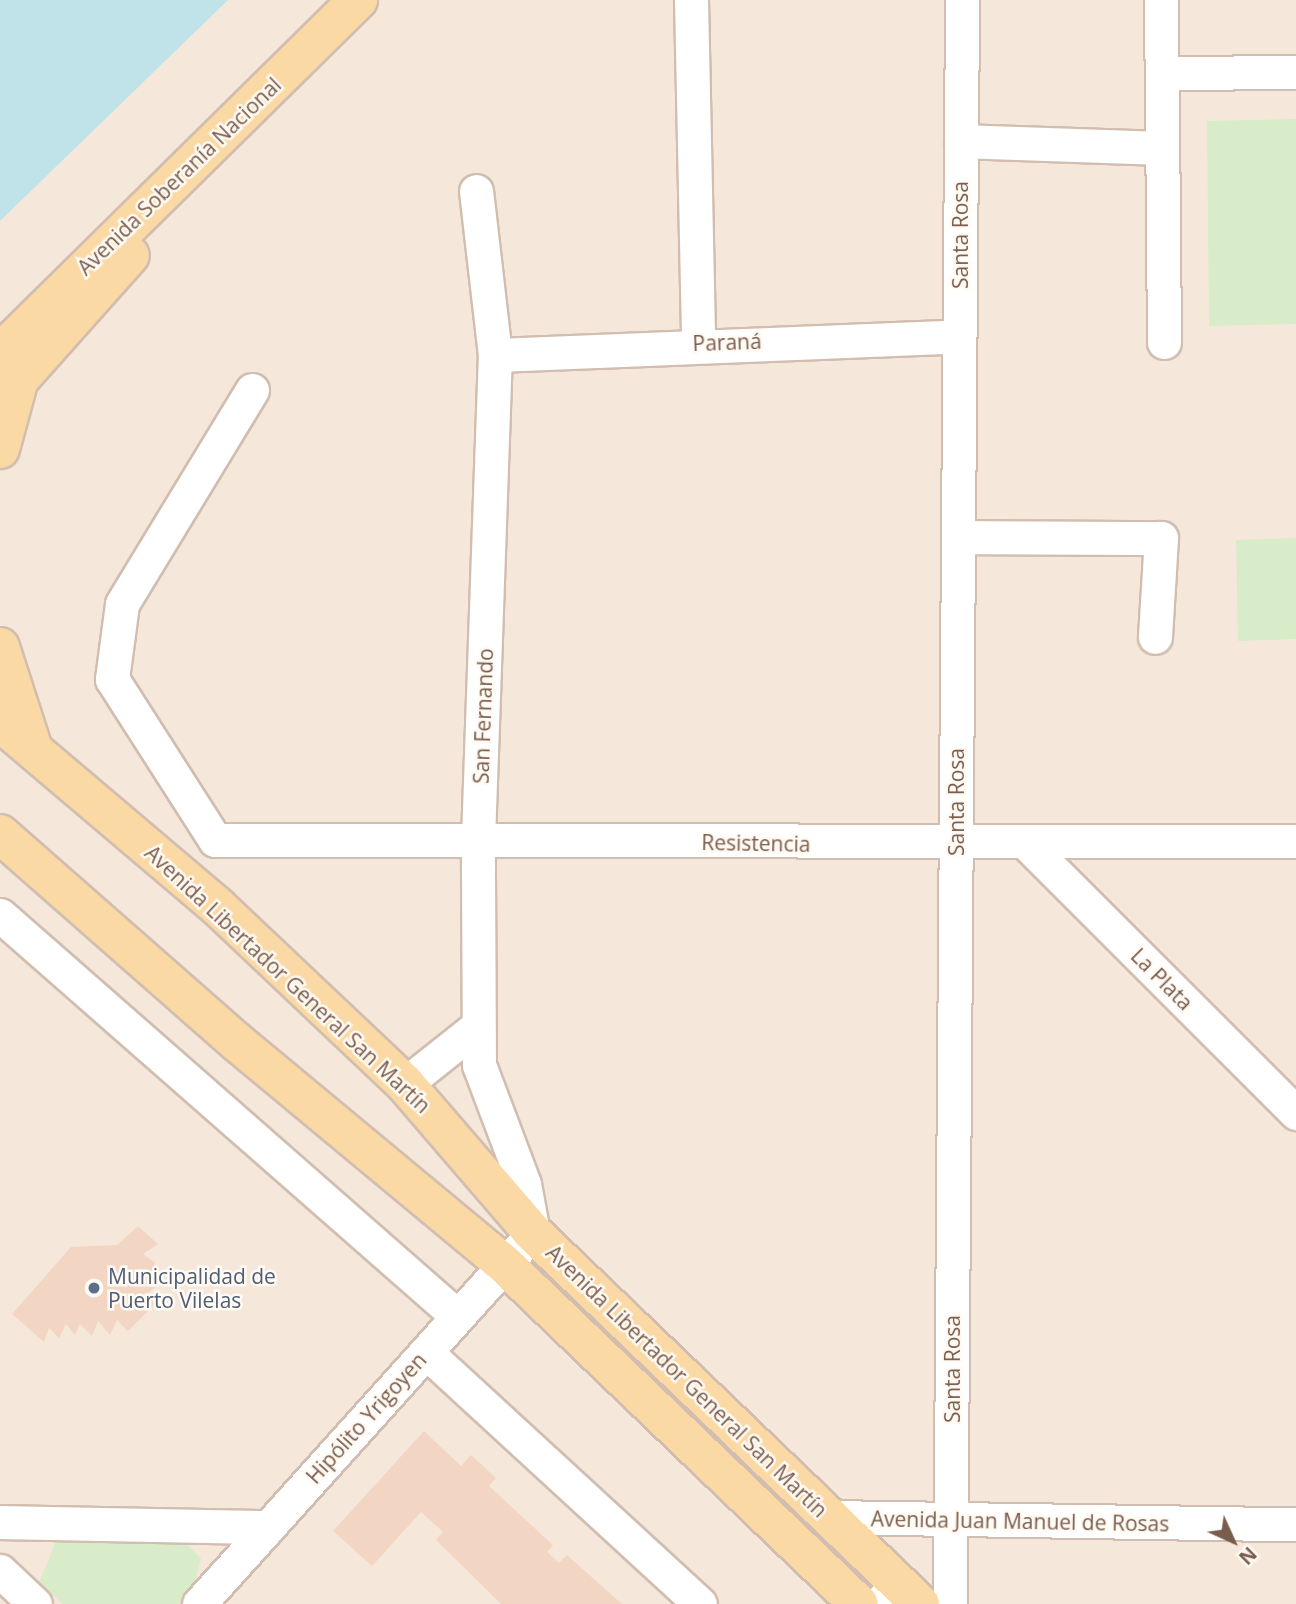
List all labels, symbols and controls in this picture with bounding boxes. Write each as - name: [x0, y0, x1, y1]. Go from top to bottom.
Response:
- street label: Avenida Soberanía Nacional: [72, 72, 286, 280]
- street label: Santa Rosa: [947, 181, 973, 289]
- street label: Paraná: [692, 328, 762, 356]
- street label: San Fernando: [468, 648, 498, 784]
- street label: Santa Rosa: [943, 748, 969, 856]
- street label: Resistencia: [701, 829, 811, 857]
- street label: Avenida Libertador General San Martín: [140, 840, 436, 1118]
- street label: La Plata: [1126, 943, 1198, 1015]
- street label: Avenida Libertador General San Martín: [541, 1240, 833, 1522]
- place label: Municipalidad de Puerto Vilelas: [108, 1263, 276, 1313]
- marker: Municipalidad de Puerto Vilelas: [86, 1280, 102, 1296]
- street label: Santa Rosa: [939, 1315, 965, 1423]
- street label: Hipólito Yrigoyen: [301, 1347, 431, 1489]
- street label: Avenida Juan Manuel de Rosas: [871, 1506, 1169, 1536]
- north arrow: [1198, 1506, 1268, 1576]
- text: N: [1233, 1541, 1263, 1570]

